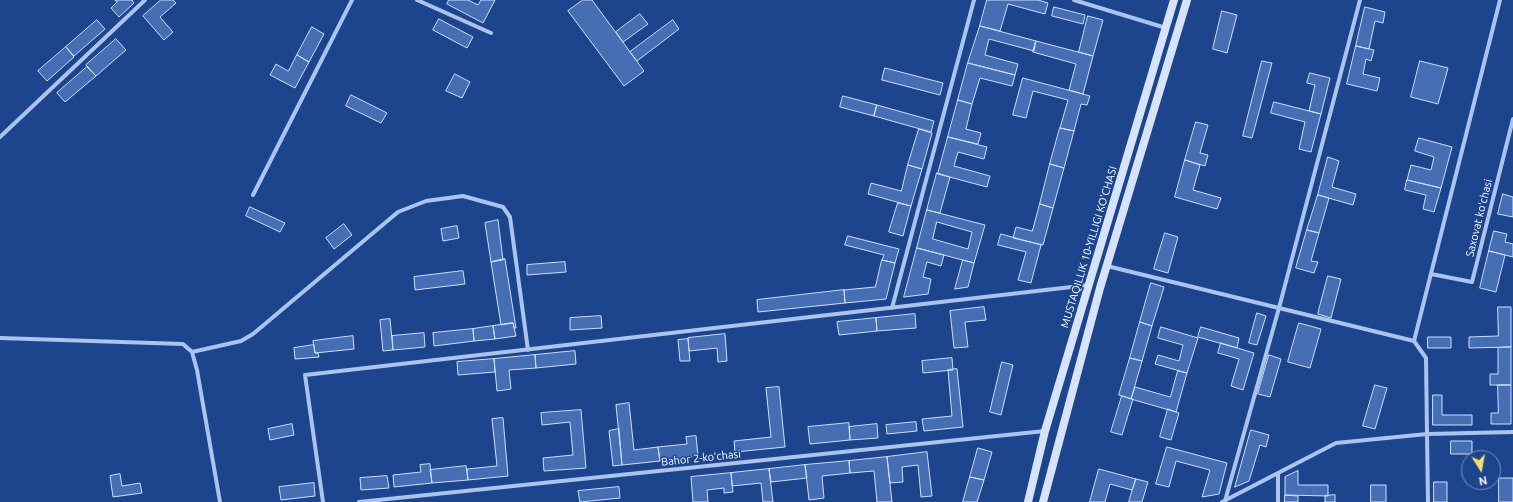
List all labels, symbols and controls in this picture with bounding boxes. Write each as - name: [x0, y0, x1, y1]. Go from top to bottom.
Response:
- street label: MUSTAQILLIK 10-YILLIGI KO'CHASI: [1058, 164, 1120, 330]
- street label: Saxovat koʻchasi: [1463, 178, 1495, 258]
- street label: Bahor 2-koʻchasi: [660, 447, 742, 469]
- north arrow: [1461, 450, 1501, 490]
- text: N: [1478, 474, 1488, 487]

